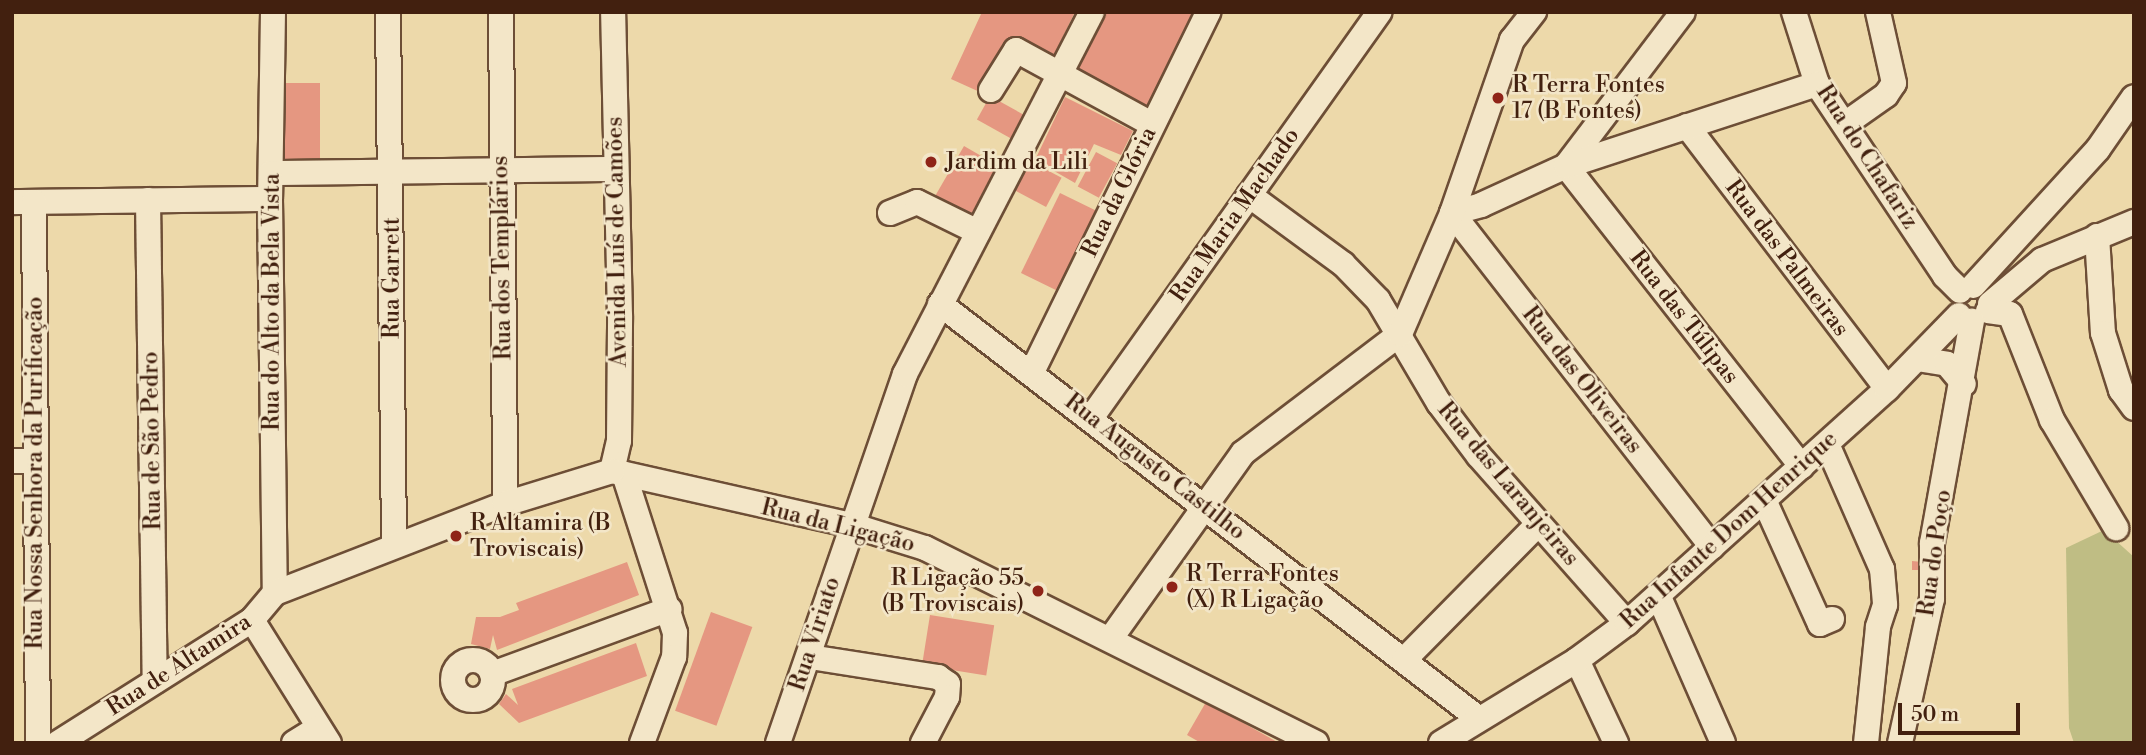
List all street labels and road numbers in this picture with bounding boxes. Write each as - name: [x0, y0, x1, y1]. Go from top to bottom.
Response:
- street label: Rua do Chafariz: [1810, 80, 1924, 234]
- street label: Avenida Luís de Camões: [601, 117, 633, 367]
- street label: Rua da Glória: [1076, 123, 1162, 261]
- street label: Rua Maria Machado: [1164, 123, 1306, 307]
- street label: Rua dos Templários: [486, 155, 518, 361]
- street label: Rua do Alto da Bela Vista: [258, 173, 286, 431]
- street label: Rua das Palmeiras: [1719, 174, 1855, 342]
- street label: Rua Garrett: [378, 217, 406, 339]
- street label: Rua das Túlipas: [1623, 245, 1745, 389]
- street label: Rua Nossa Senhora da Purificação: [21, 296, 49, 650]
- street label: Rua das Oliveiras: [1516, 301, 1648, 459]
- street label: Rua de São Pedro: [137, 351, 167, 531]
- street label: Rua Augusto Castilho: [1059, 388, 1251, 546]
- street label: Rua das Laranjeiras: [1431, 396, 1585, 572]
- street label: Rua Infante Dom Henrique: [1615, 425, 1843, 635]
- street label: Rua do Poço: [1912, 488, 1958, 618]
- street label: Rua da Ligação: [758, 494, 918, 558]
- street label: Rua Viriato: [784, 573, 846, 695]
- street label: Rua de Altamira: [102, 608, 256, 722]

